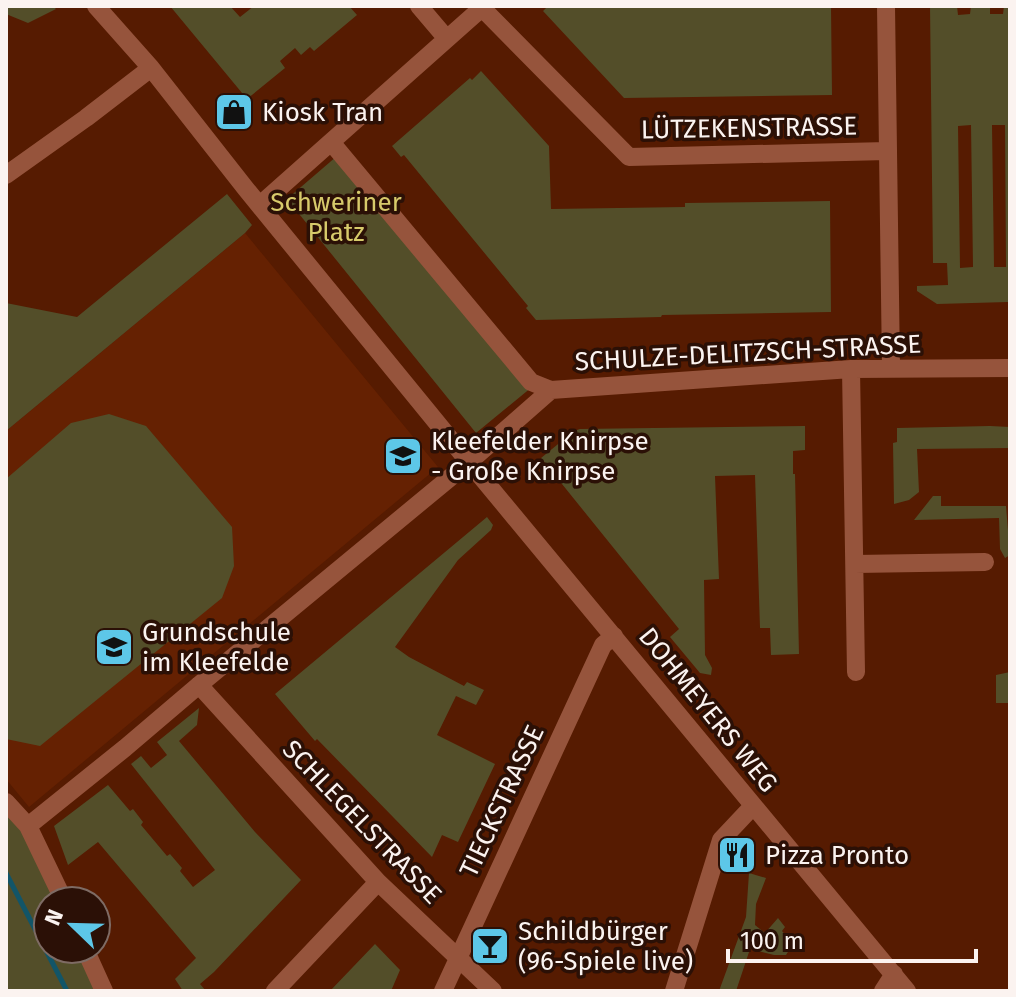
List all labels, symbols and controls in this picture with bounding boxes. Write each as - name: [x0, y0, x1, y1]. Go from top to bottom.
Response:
- shop icon: Kiosk Tran: [213, 91, 255, 133]
- place label: Kiosk Tran: [262, 97, 383, 128]
- street label: LÜTZEKENSTRASSE: [640, 111, 858, 145]
- park label: Schweriner Platz: [270, 187, 402, 248]
- street label: SCHULZE-DELITZSCH-STRASSE: [574, 328, 922, 378]
- place label: Kleefelder Knirpse - Große Knirpse: [431, 426, 649, 487]
- school or university icon: Kleefelder Knirpse - Große Knirpse: [382, 435, 424, 477]
- place label: Grundschule im Kleefelde: [142, 617, 291, 678]
- street label: DOHMEYERS WEG: [632, 621, 784, 799]
- school or university icon: Grundschule im Kleefelde: [93, 626, 135, 668]
- street label: TIECKSTRASSE: [453, 720, 551, 882]
- street label: SCHLEGELSTRASSE: [276, 734, 448, 910]
- restaurant icon: Pizza Pronto: [716, 834, 758, 876]
- place label: Pizza Pronto: [765, 840, 909, 871]
- north arrow: [32, 885, 112, 965]
- text: N: [39, 905, 69, 929]
- scale bar: [728, 913, 976, 963]
- place label: Schildbürger (96-Spiele live): [518, 916, 693, 977]
- bar icon: Schildbürger (96-Spiele live): [469, 925, 511, 967]
- text: 100 m: [740, 927, 804, 955]

